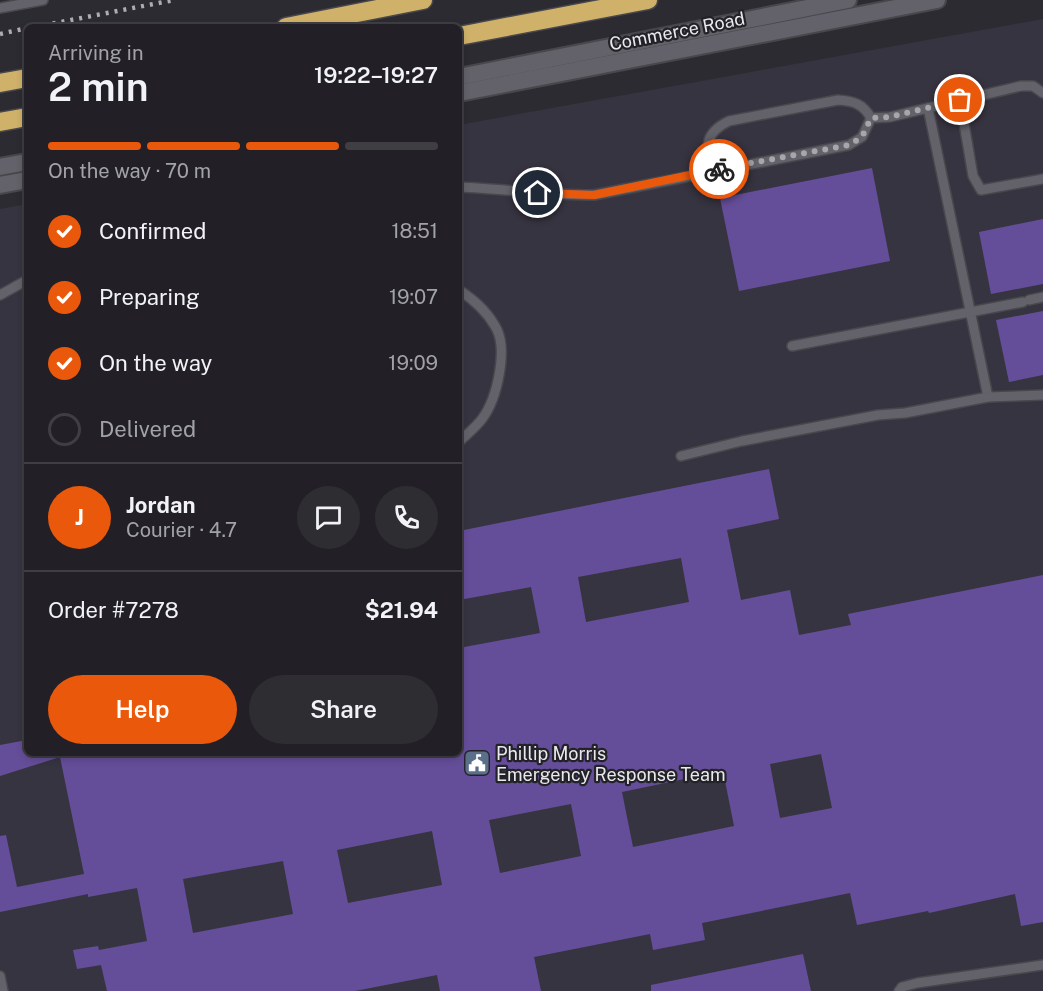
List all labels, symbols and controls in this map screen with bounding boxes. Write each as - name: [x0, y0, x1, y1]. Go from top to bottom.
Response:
- street label: Commerce Road: [607, 8, 747, 54]
- text: Arriving in: [48, 41, 143, 65]
- text: 19:22–19:27: [314, 62, 438, 88]
- text: 2 min: [48, 64, 149, 110]
- pin: [934, 74, 985, 125]
- icon: bag: [943, 83, 976, 116]
- courier: [689, 139, 749, 199]
- icon: bike: [703, 153, 736, 186]
- text: On the way · 70 m: [48, 159, 211, 183]
- pin: [512, 167, 563, 218]
- icon: home: [521, 176, 554, 209]
- icon: check: [48, 215, 81, 248]
- text: Confirmed: [99, 218, 206, 244]
- text: 18:51: [391, 219, 438, 243]
- icon: check: [48, 281, 81, 314]
- text: Preparing: [99, 284, 200, 310]
- text: 19:07: [389, 285, 438, 309]
- icon: check: [48, 347, 81, 380]
- text: On the way: [99, 350, 212, 376]
- text: 19:09: [388, 351, 438, 375]
- text: Delivered: [99, 416, 196, 442]
- button: chat: [297, 486, 360, 549]
- button: phone: [375, 486, 438, 549]
- text: Jordan: [126, 492, 195, 518]
- text: J: [75, 504, 84, 530]
- text: Courier · 4.7: [126, 518, 237, 542]
- text: Order #7278: [48, 597, 179, 623]
- text: $21.94: [365, 597, 438, 623]
- button: Help: [48, 675, 237, 744]
- button: Share: [249, 675, 438, 744]
- place label: Phillip Morris Emergency Response Team: [496, 743, 725, 785]
- public building icon: Phillip Morris Emergency Response Team: [462, 748, 492, 778]

